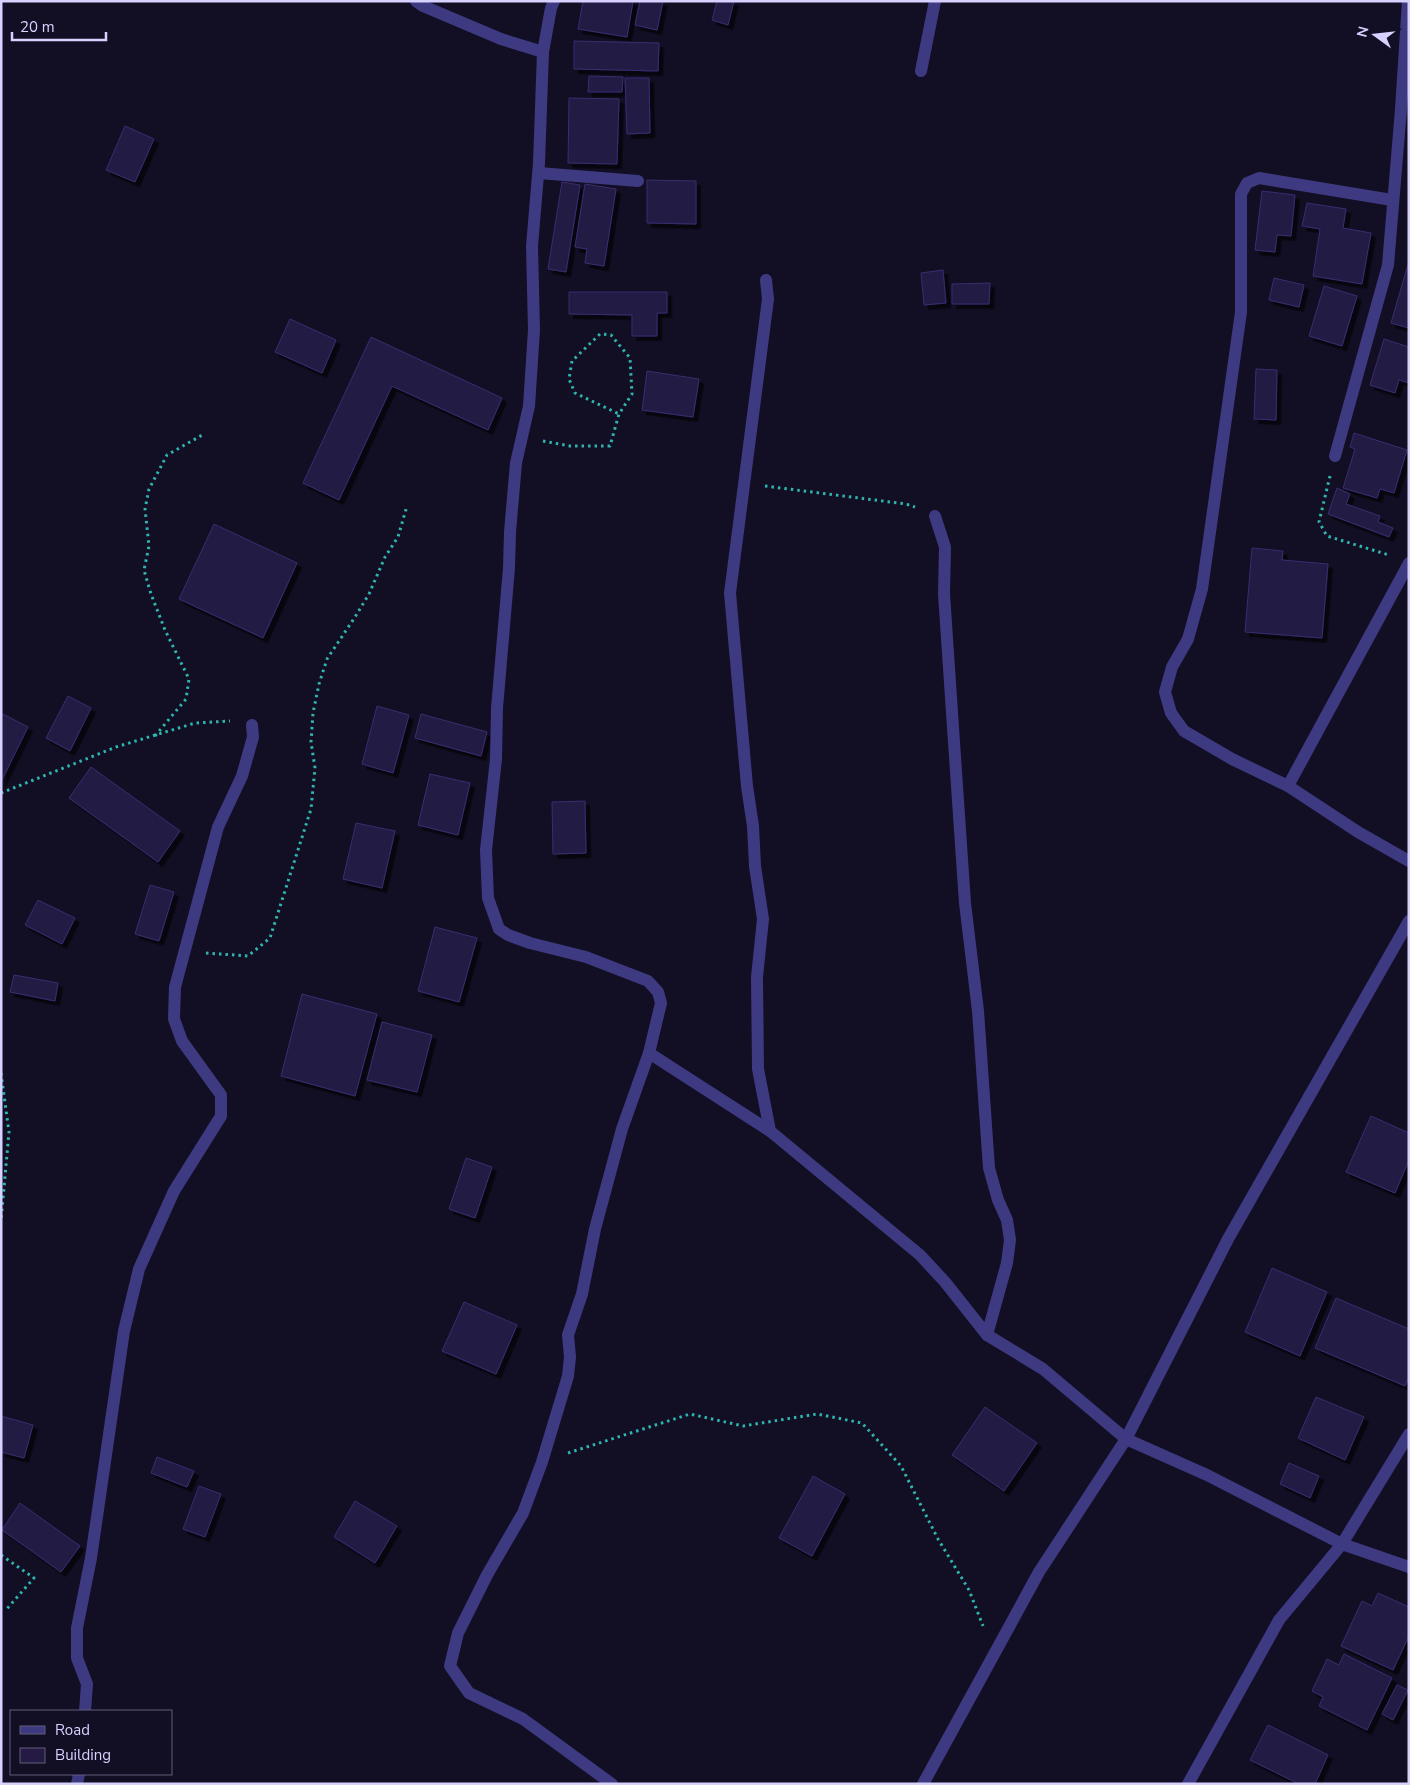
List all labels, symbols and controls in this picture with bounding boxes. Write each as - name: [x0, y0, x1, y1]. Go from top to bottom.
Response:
- scale bar: [12, 10, 106, 42]
- north arrow: [1350, 10, 1400, 60]
- text: 20 m: [20, 17, 55, 37]
- text: N: [1352, 24, 1373, 39]
- legend: [10, 1710, 172, 1775]
- text: Road: [55, 1720, 90, 1740]
- text: Building: [55, 1745, 111, 1765]

